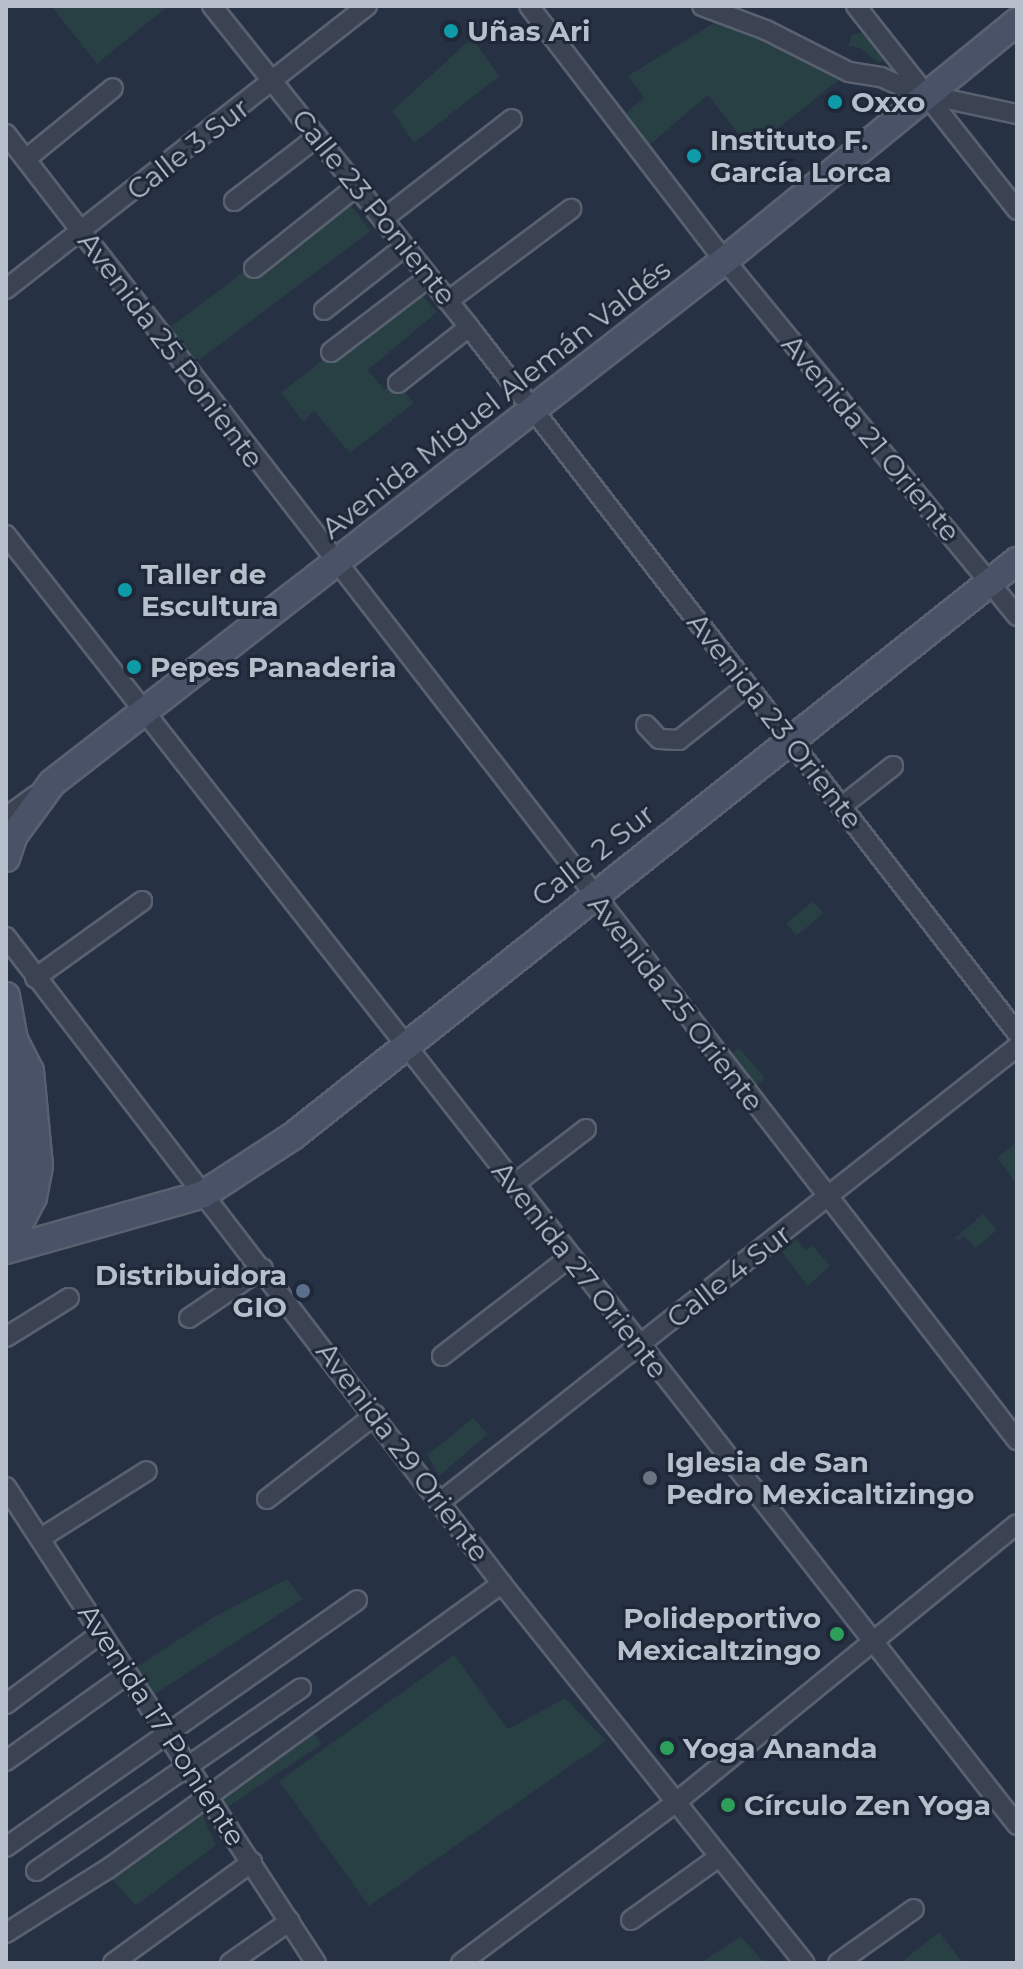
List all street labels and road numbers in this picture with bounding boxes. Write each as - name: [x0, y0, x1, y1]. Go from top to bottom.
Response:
- street label: Calle 3 Sur: [120, 91, 256, 207]
- street label: Calle 23 Poniente: [285, 102, 463, 312]
- street label: Avenida 25 Poniente: [71, 225, 271, 475]
- street label: Avenida Miguel Alemán Valdés: [315, 252, 677, 546]
- street label: Avenida 21 Oriente: [775, 328, 967, 548]
- street label: Avenida 23 Oriente: [680, 606, 870, 836]
- street label: Calle 2 Sur: [525, 797, 661, 913]
- street label: Avenida 25 Oriente: [581, 888, 771, 1118]
- street label: Avenida 27 Oriente: [485, 1155, 675, 1385]
- street label: Calle 4 Sur: [660, 1217, 798, 1335]
- street label: Avenida 29 Oriente: [309, 1336, 497, 1568]
- street label: Avenida 17 Poniente: [71, 1598, 253, 1852]

